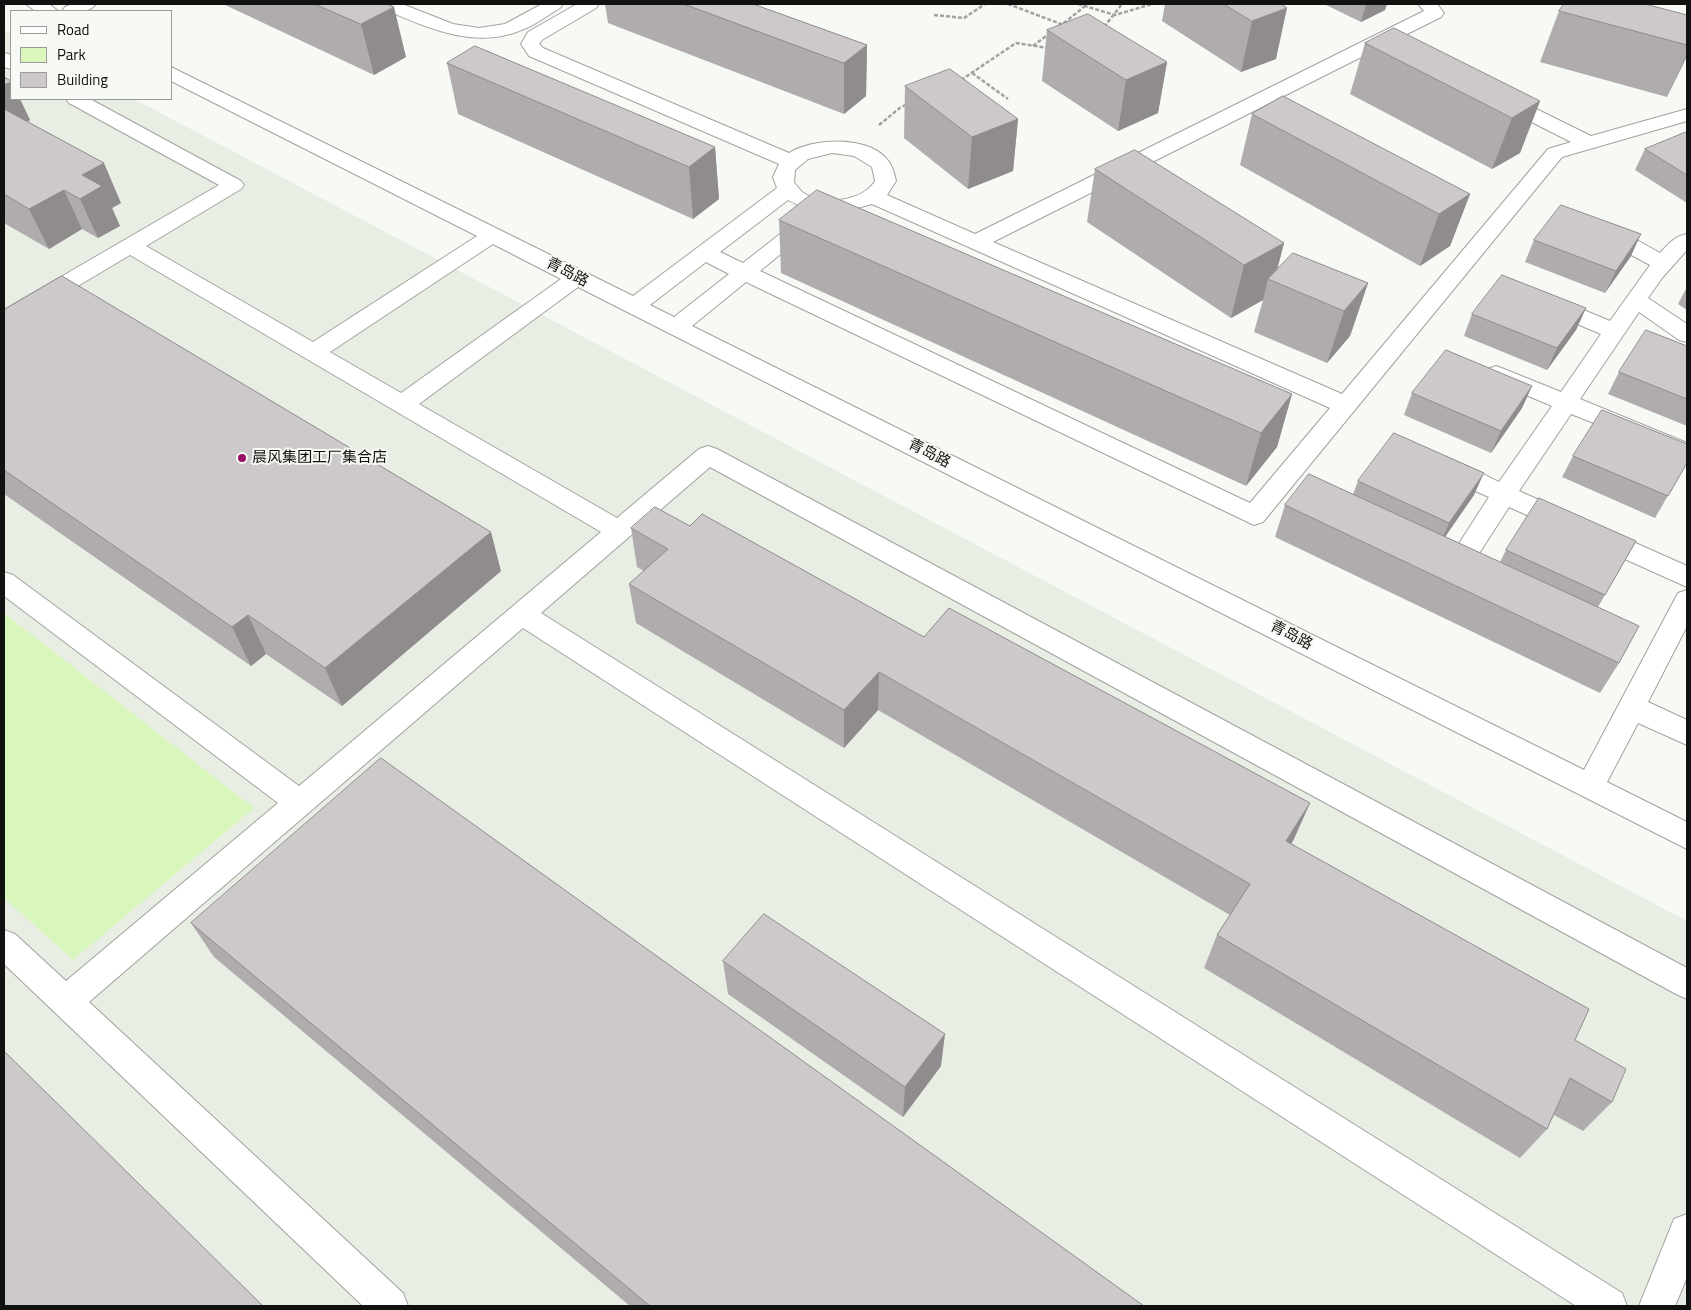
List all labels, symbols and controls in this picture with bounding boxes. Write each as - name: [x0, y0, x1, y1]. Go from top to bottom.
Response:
- legend: [10, 10, 172, 100]
- text: Road: [57, 18, 89, 41]
- text: Park: [57, 43, 86, 66]
- text: Building: [57, 68, 108, 91]
- street label: 青岛路: [543, 255, 591, 291]
- street label: 青岛路: [905, 436, 953, 472]
- place label: 晨风集团工厂集合店: [252, 449, 387, 467]
- marker: 晨风集团工厂集合店: [236, 452, 248, 464]
- street label: 青岛路: [1267, 618, 1315, 654]

